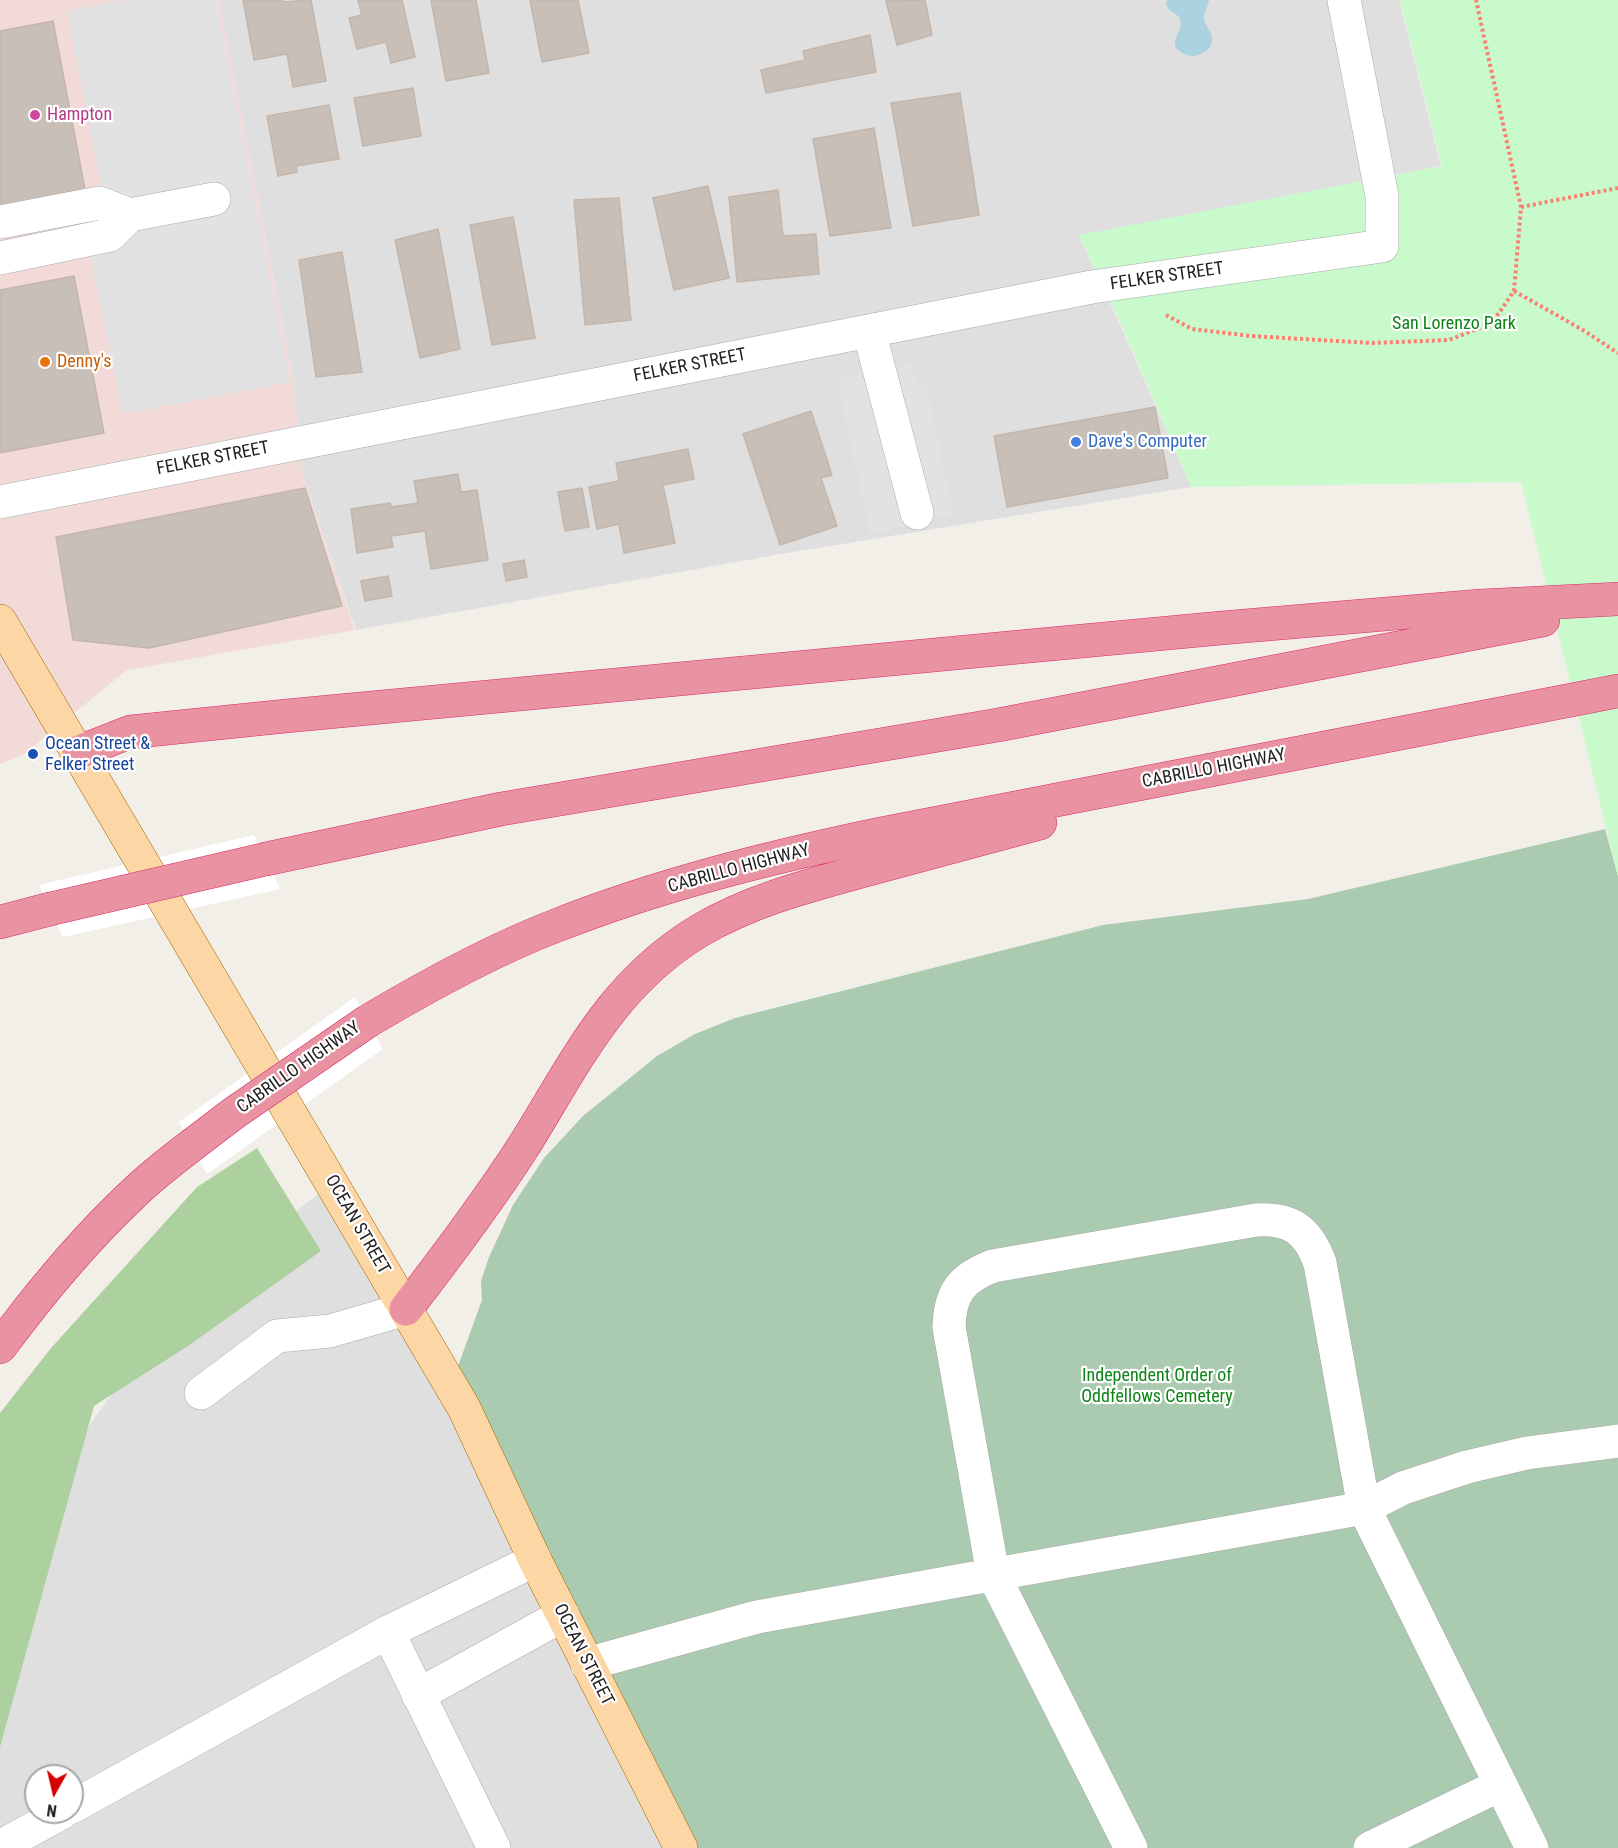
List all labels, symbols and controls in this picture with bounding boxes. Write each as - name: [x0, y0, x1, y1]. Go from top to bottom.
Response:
- place label: Hampton: [47, 104, 112, 126]
- marker: Hampton: [28, 108, 42, 122]
- street label: FELKER STREET: [1109, 258, 1225, 296]
- park label: San Lorenzo Park: [1392, 313, 1516, 335]
- street label: FELKER STREET: [632, 344, 748, 388]
- place label: Denny's: [57, 351, 111, 373]
- marker: Denny's: [38, 355, 52, 369]
- place label: Dave's Computer: [1088, 431, 1207, 453]
- marker: Dave's Computer: [1069, 435, 1083, 449]
- street label: FELKER STREET: [155, 437, 271, 481]
- place label: Ocean Street & Felker Street: [45, 733, 150, 776]
- street label: CABRILLO HIGHWAY: [1140, 744, 1288, 794]
- marker: Ocean Street & Felker Street: [26, 747, 40, 761]
- street label: CABRILLO HIGHWAY: [666, 840, 812, 898]
- street label: CABRILLO HIGHWAY: [233, 1017, 365, 1119]
- street label: OCEAN STREET: [320, 1171, 394, 1279]
- park label: Independent Order of Oddfellows Cemetery: [1081, 1365, 1233, 1408]
- street label: OCEAN STREET: [548, 1600, 618, 1710]
- north arrow: [24, 1764, 84, 1824]
- text: N: [46, 1800, 58, 1820]

